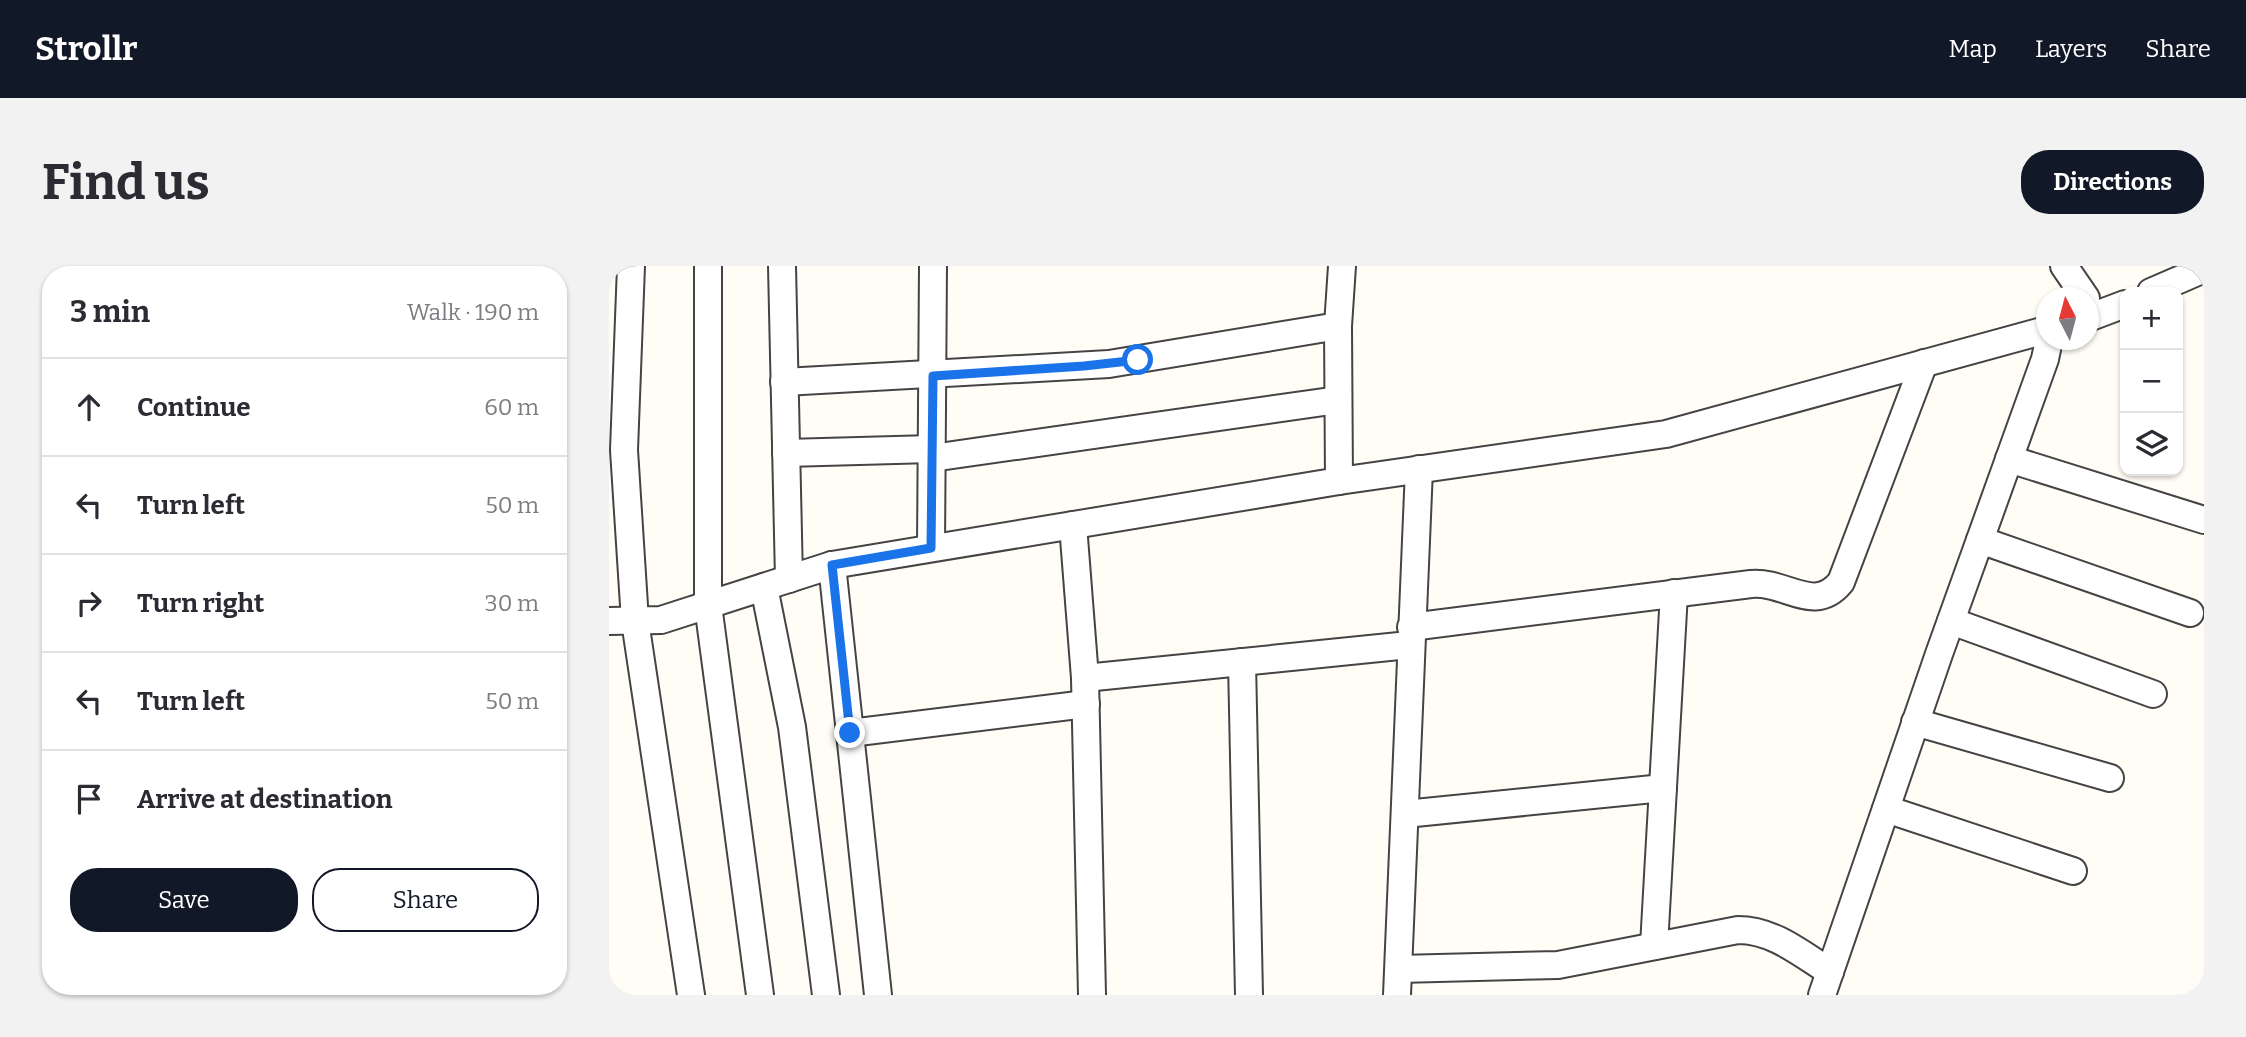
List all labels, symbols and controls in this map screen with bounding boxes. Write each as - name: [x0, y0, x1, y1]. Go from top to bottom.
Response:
- text: Strollr: [35, 29, 138, 69]
- text: Map: [1949, 35, 1997, 63]
- text: Layers: [2035, 35, 2107, 63]
- text: Share: [2145, 35, 2211, 63]
- button: Directions: [2021, 150, 2204, 214]
- text: Find us: [42, 153, 210, 212]
- north arrow: [2036, 287, 2099, 350]
- map controls: [2120, 287, 2183, 476]
- button: +: [2120, 287, 2183, 350]
- text: 3 min: [70, 294, 150, 330]
- text: Walk · 190 m: [407, 298, 539, 326]
- route start: [1122, 344, 1153, 375]
- button: −: [2120, 350, 2183, 413]
- icon: ahead: [70, 388, 108, 426]
- text: Continue: [137, 392, 251, 423]
- text: 60 m: [484, 393, 539, 421]
- button: layers: [2120, 413, 2183, 476]
- icon: left: [70, 486, 108, 524]
- text: Turn left: [137, 490, 245, 521]
- text: 50 m: [485, 491, 539, 519]
- icon: right: [70, 584, 108, 622]
- text: Turn right: [137, 588, 264, 619]
- text: 30 m: [485, 589, 539, 617]
- icon: left: [70, 682, 108, 720]
- text: Turn left: [137, 686, 245, 717]
- text: 50 m: [485, 687, 539, 715]
- route end: [834, 717, 865, 748]
- icon: arrive: [70, 780, 108, 818]
- text: Arrive at destination: [137, 784, 392, 815]
- button: Save: [70, 868, 298, 932]
- button: Share: [312, 868, 539, 932]

